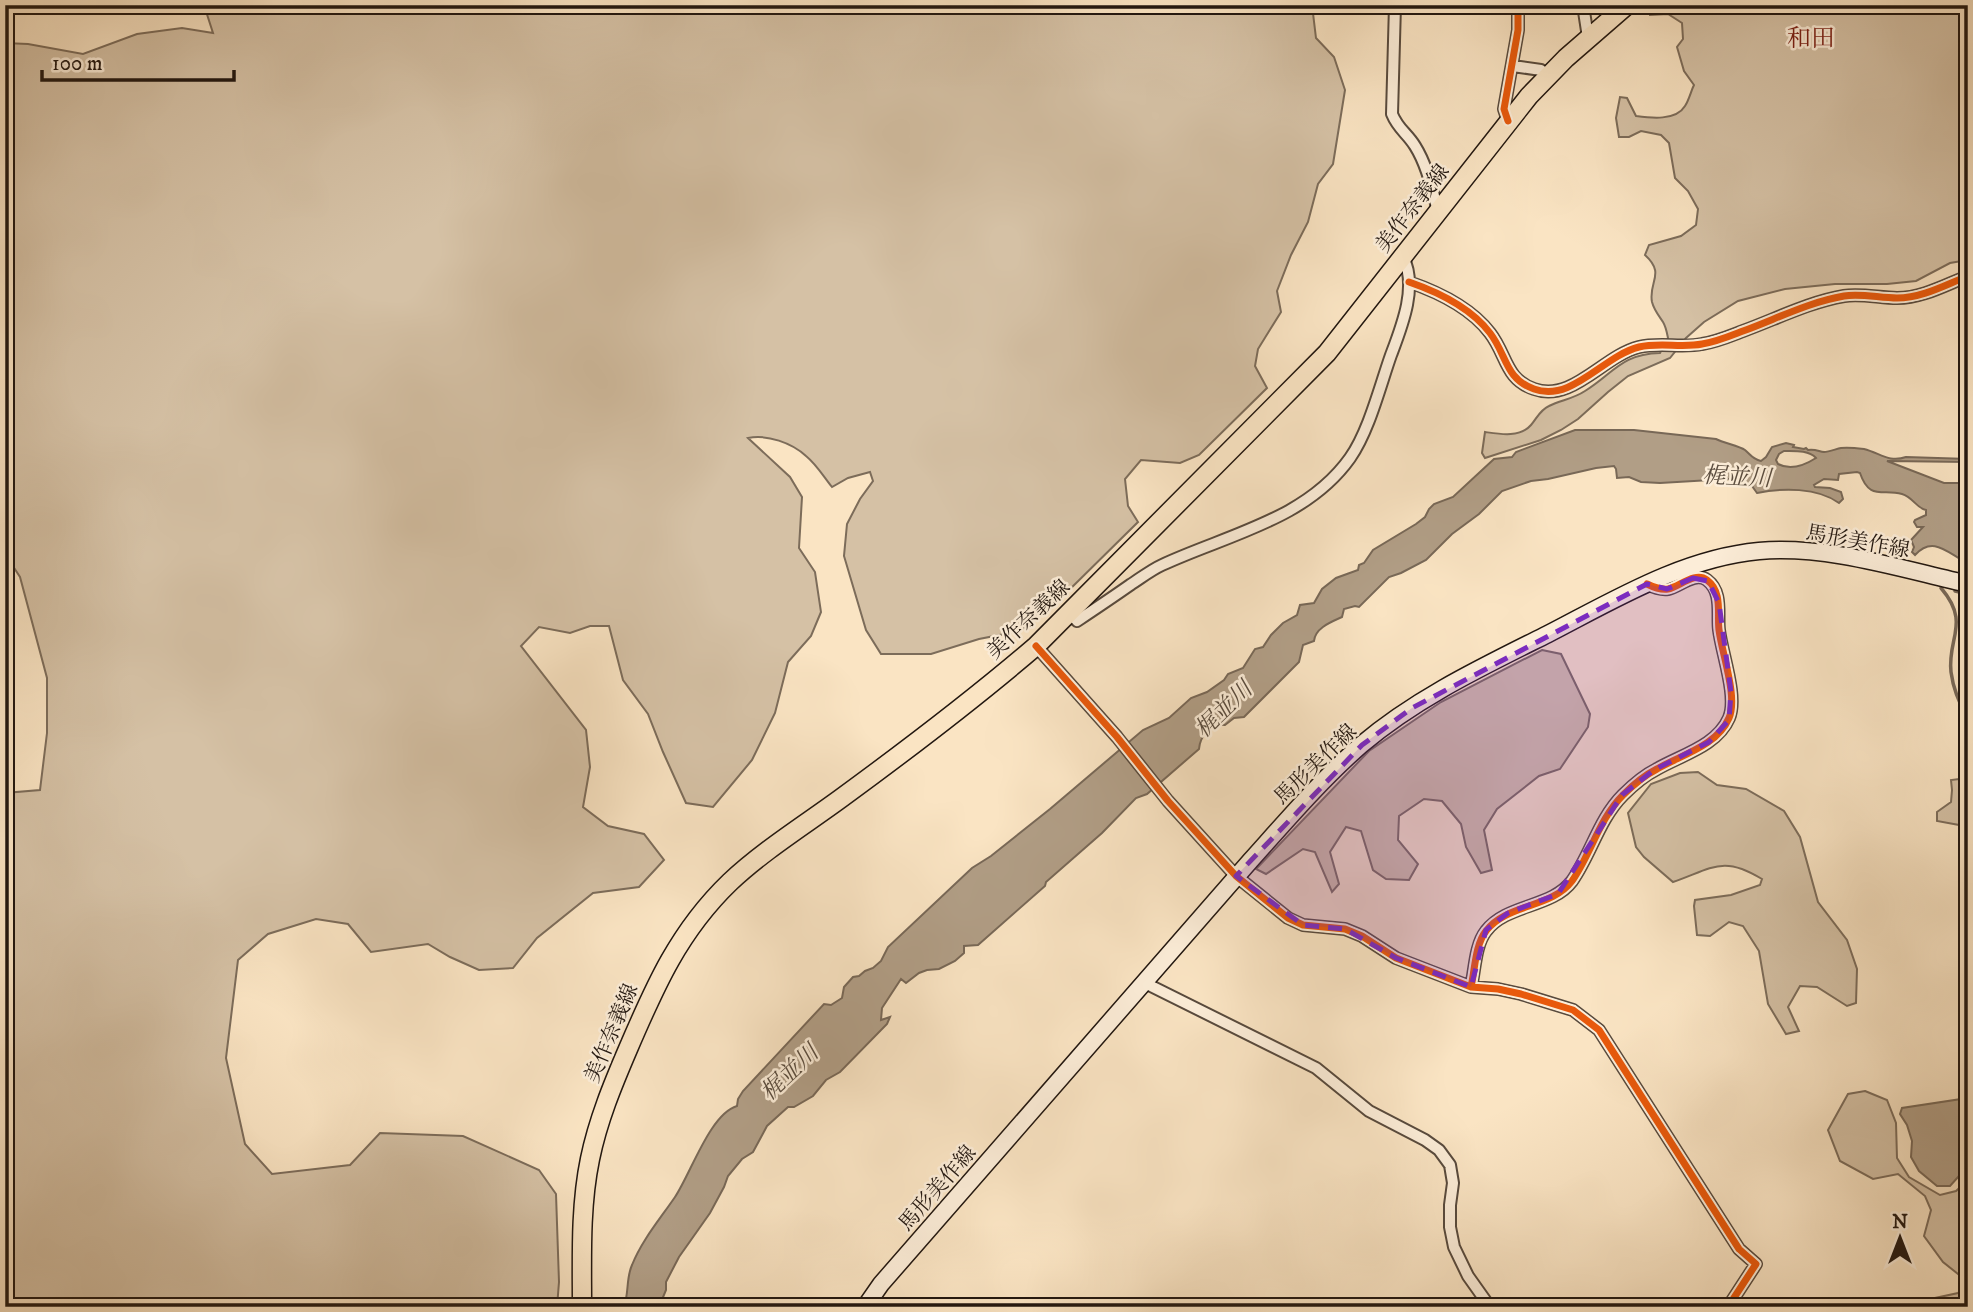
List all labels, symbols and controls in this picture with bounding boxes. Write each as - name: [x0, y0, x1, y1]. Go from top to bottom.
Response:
- district label: 和田: [1787, 24, 1835, 54]
- scale bar: [42, 38, 234, 82]
- text: 100 m: [52, 51, 103, 77]
- street label: 美作奈義線: [1370, 159, 1455, 258]
- water label: 梶並川: [1702, 461, 1775, 494]
- street label: 馬形美作線: [1804, 520, 1912, 564]
- street label: 美作奈義線: [981, 574, 1076, 665]
- water label: 梶並川: [1189, 674, 1261, 744]
- street label: 馬形美作線: [1269, 719, 1362, 811]
- street label: 美作奈義線: [579, 980, 644, 1087]
- water label: 梶並川: [755, 1037, 827, 1107]
- street label: 馬形美作線: [894, 1141, 982, 1237]
- north arrow: [1864, 1204, 1934, 1274]
- text: N: [1892, 1211, 1908, 1234]

